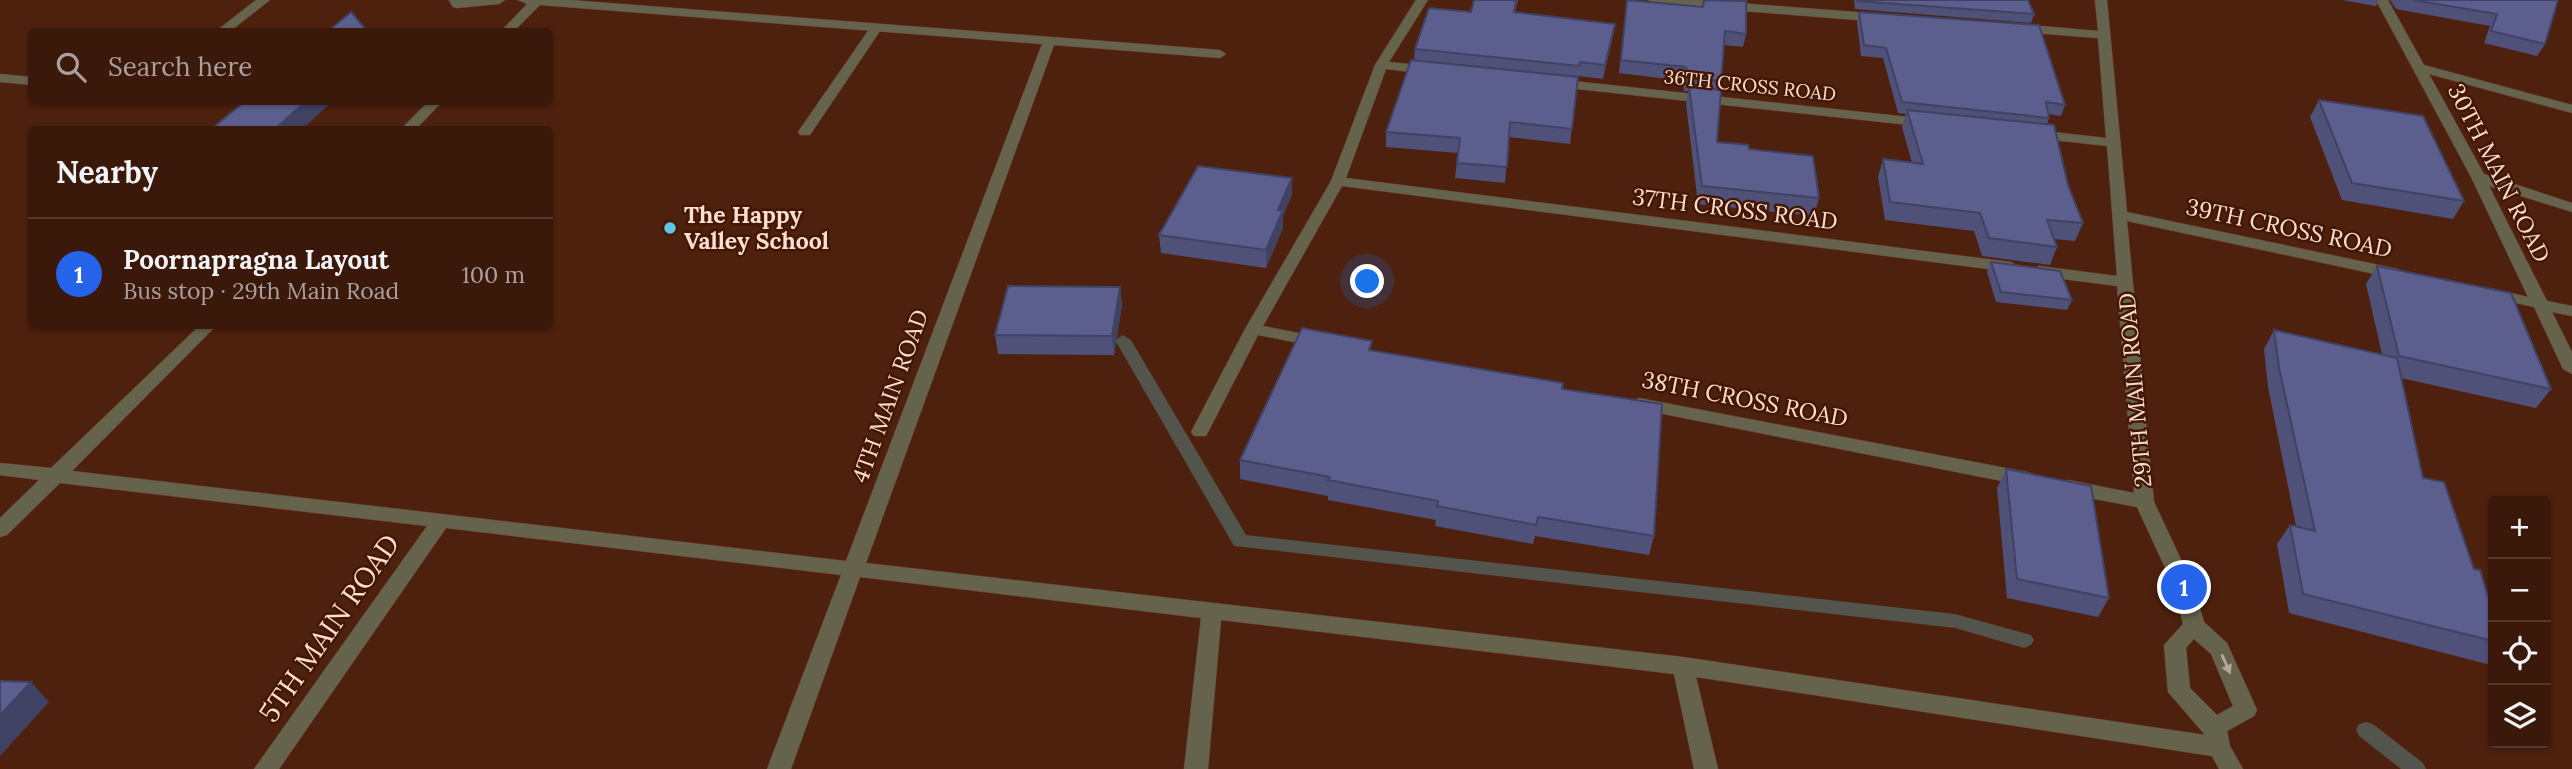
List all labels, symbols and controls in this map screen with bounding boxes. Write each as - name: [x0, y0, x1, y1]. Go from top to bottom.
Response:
- search box: [28, 28, 553, 105]
- icon: search: [52, 48, 90, 86]
- text: Search here: [108, 50, 252, 83]
- street label: 36TH CROSS ROAD: [1663, 64, 1837, 106]
- street label: 30TH MAIN ROAD: [2442, 79, 2557, 267]
- text: Nearby: [56, 153, 158, 191]
- street label: 37TH CROSS ROAD: [1631, 182, 1839, 235]
- street label: 39TH CROSS ROAD: [2184, 192, 2395, 263]
- place label: The Happy Valley School: [684, 200, 829, 255]
- marker: The Happy Valley School: [662, 220, 678, 236]
- text: Poornapragna Layout: [123, 243, 389, 276]
- text: 1: [74, 260, 84, 289]
- text: 100 m: [461, 260, 525, 289]
- your location: [1350, 264, 1384, 298]
- text: Bus stop · 29th Main Road: [123, 276, 399, 305]
- street label: 29TH MAIN ROAD: [2112, 292, 2157, 488]
- street label: 4TH MAIN ROAD: [845, 305, 934, 486]
- street label: 38TH CROSS ROAD: [1640, 364, 1851, 433]
- map controls: [2488, 496, 2551, 748]
- button: +: [2488, 496, 2551, 559]
- street label: 5TH MAIN ROAD: [251, 527, 407, 729]
- button: −: [2488, 559, 2551, 622]
- pin: 1: [2161, 561, 2207, 613]
- button: locate: [2488, 622, 2551, 685]
- one-way arrow: [2220, 654, 2232, 674]
- button: layers: [2488, 685, 2551, 748]

